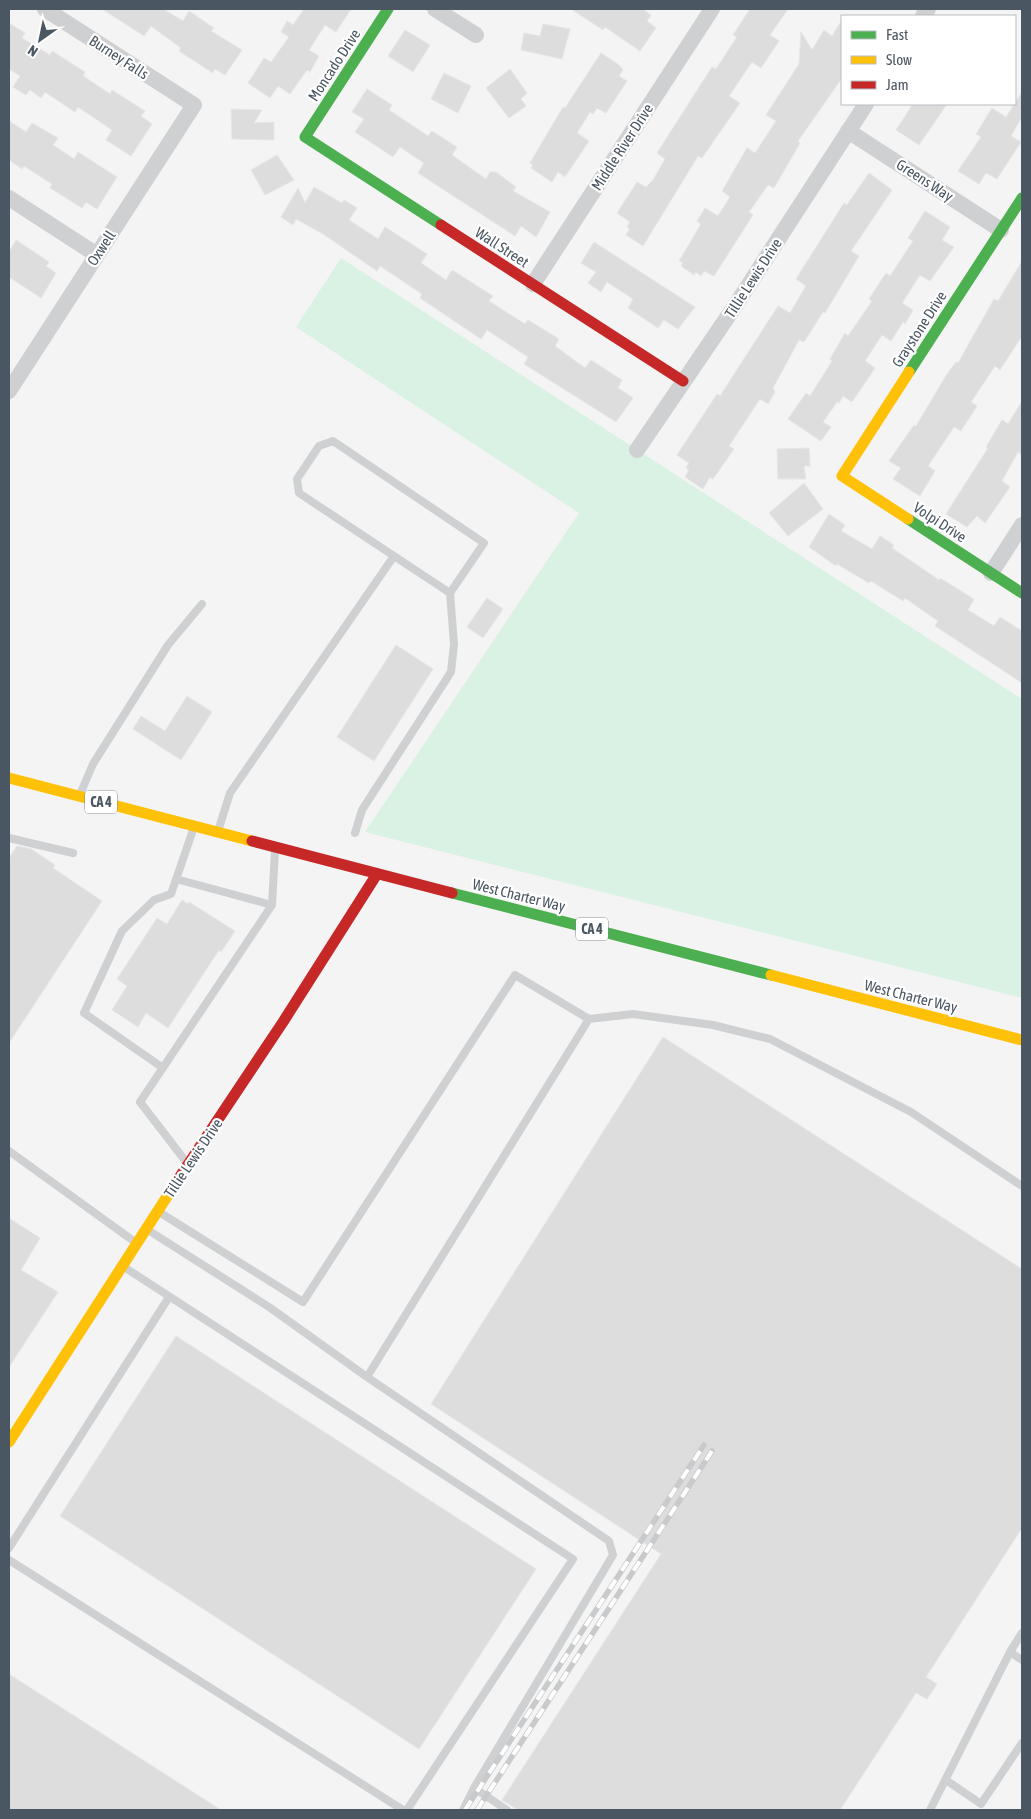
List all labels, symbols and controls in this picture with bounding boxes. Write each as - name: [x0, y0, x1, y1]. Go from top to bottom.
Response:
- north arrow: [15, 15, 65, 65]
- legend: [841, 15, 1016, 105]
- street label: Moncado Drive: [304, 26, 364, 104]
- text: Fast: [886, 26, 908, 43]
- street label: Burney Falls: [86, 32, 152, 82]
- text: N: [25, 42, 41, 60]
- text: Slow: [886, 51, 912, 68]
- text: Jam: [886, 76, 909, 93]
- street label: Middle River Drive: [588, 100, 656, 193]
- street label: Greens Way: [893, 155, 957, 205]
- street label: Wall Street: [472, 223, 532, 271]
- street label: Oxwell: [83, 227, 119, 269]
- street label: Tillie Lewis Drive: [721, 235, 785, 321]
- street label: Graystone Drive: [888, 288, 950, 370]
- street label: Volpi Drive: [910, 499, 970, 545]
- road number: CA 4: [85, 790, 117, 814]
- street label: West Charter Way: [471, 875, 567, 915]
- road number: CA 4: [576, 918, 608, 941]
- street label: West Charter Way: [863, 976, 959, 1016]
- street label: Tillie Lewis Drive: [160, 1115, 226, 1201]

